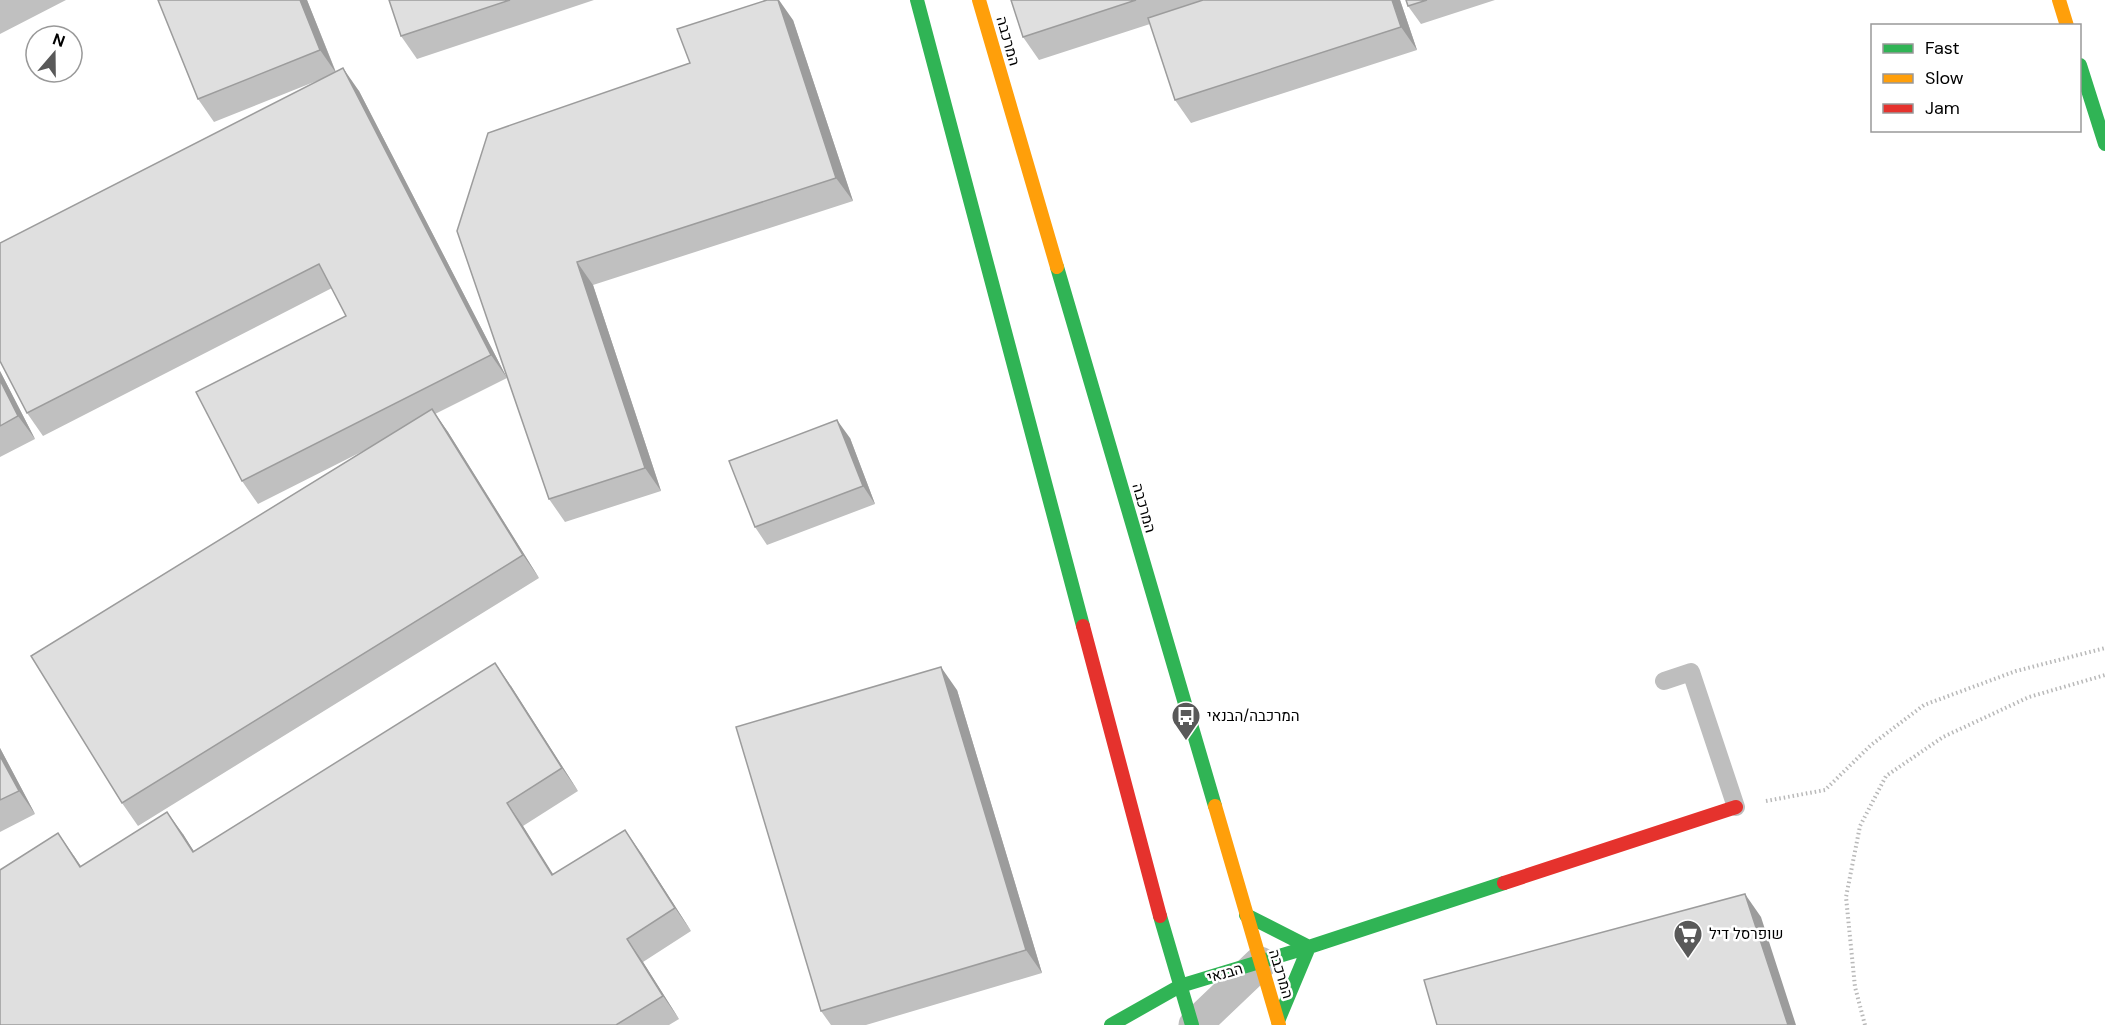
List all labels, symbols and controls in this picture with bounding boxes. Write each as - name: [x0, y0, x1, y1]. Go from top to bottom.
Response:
- street label: המרכבה: [991, 14, 1025, 68]
- north arrow: [24, 24, 84, 84]
- legend: [1871, 24, 2081, 132]
- text: N: [50, 29, 68, 52]
- text: Fast: [1925, 36, 1960, 60]
- text: Slow: [1925, 66, 1964, 90]
- text: Jam: [1925, 96, 1960, 120]
- street label: המרכבה: [1127, 481, 1161, 535]
- bus stop icon: המרכבה/הבנאי: [1170, 700, 1202, 742]
- place label: המרכבה/הבנאי: [1207, 706, 1300, 726]
- supermarket icon: שופרסל דיל: [1672, 918, 1704, 960]
- place label: שופרסל דיל: [1709, 924, 1783, 944]
- street label: המרכבה: [1264, 947, 1298, 1001]
- street label: הבנאי: [1205, 958, 1245, 988]

